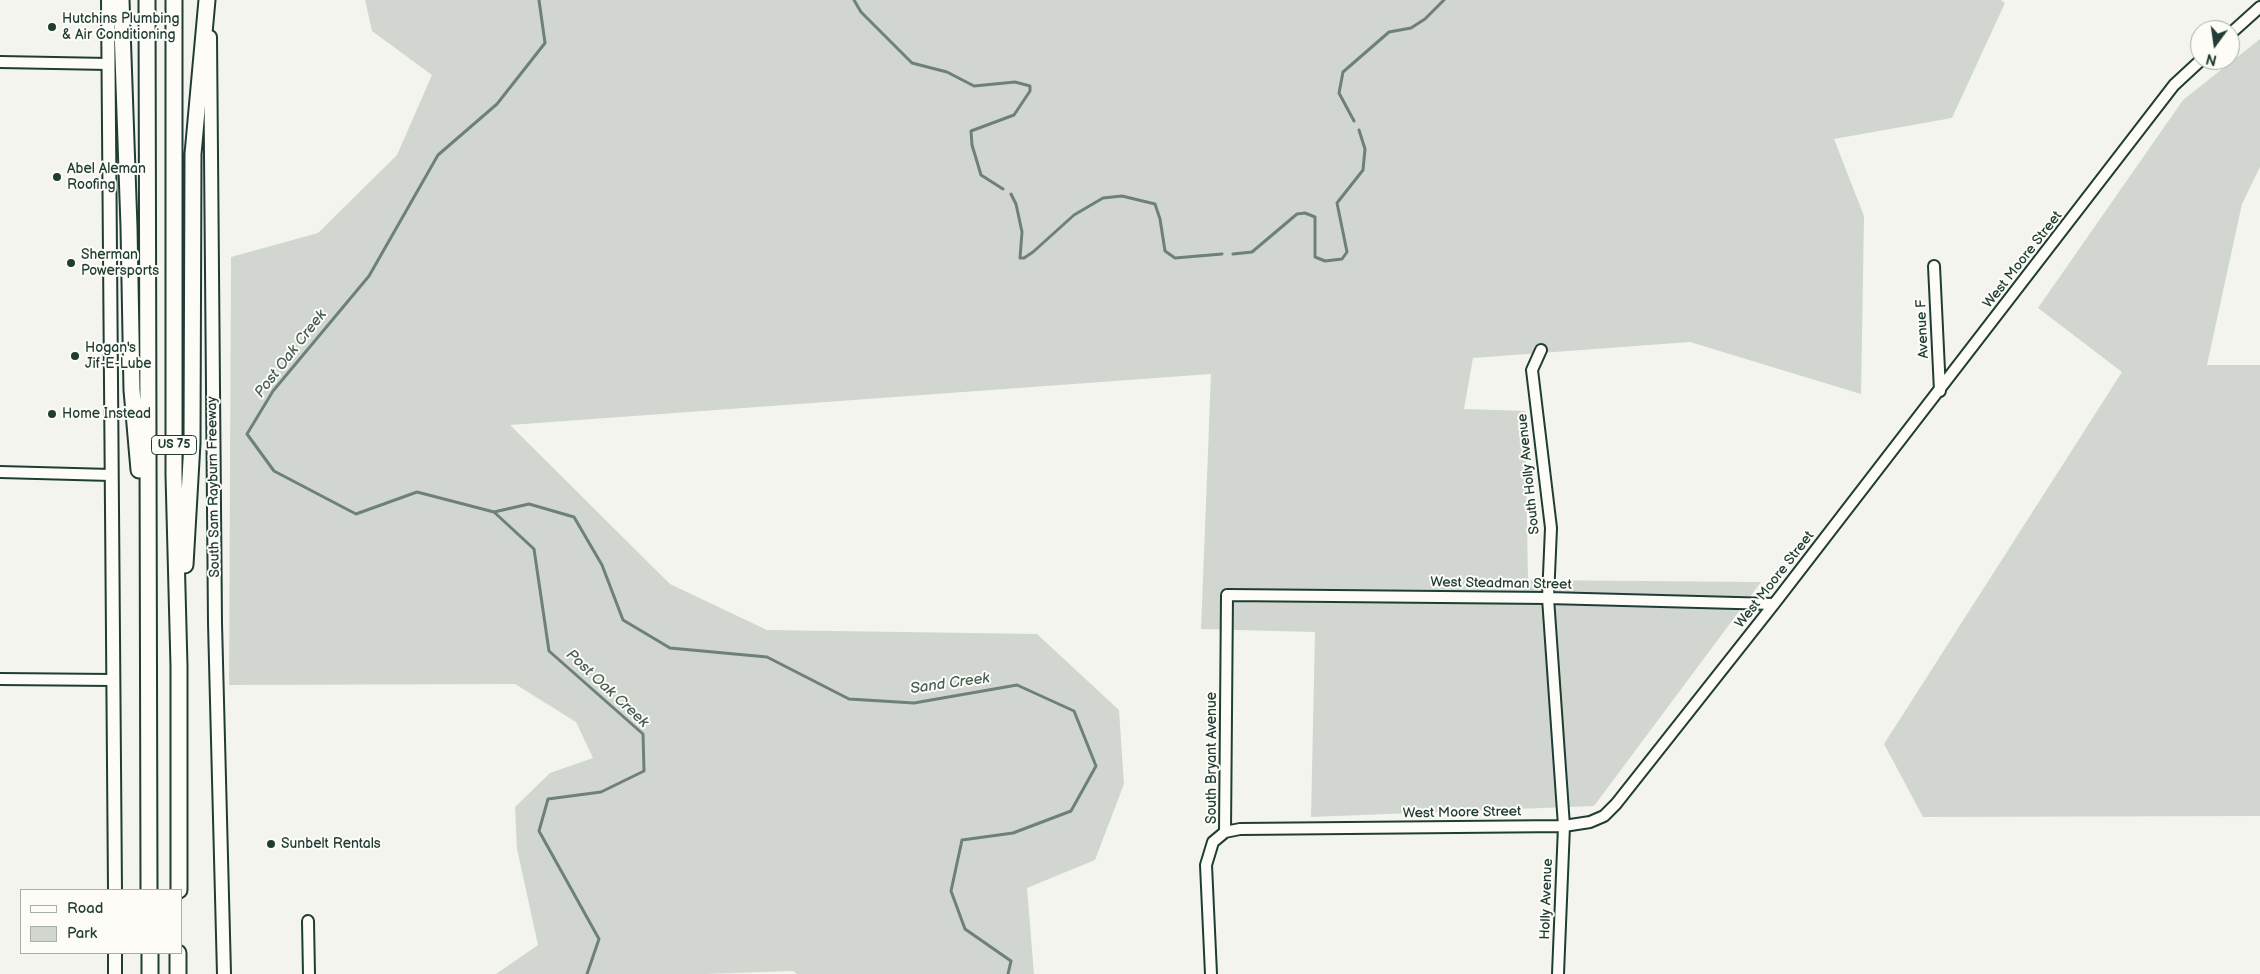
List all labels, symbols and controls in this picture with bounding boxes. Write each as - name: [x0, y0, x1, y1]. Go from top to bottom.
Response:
- place label: Hutchins Plumbing & Air Conditioning: [62, 11, 180, 44]
- north arrow: [2190, 20, 2240, 70]
- marker: Hutchins Plumbing & Air Conditioning: [46, 21, 58, 33]
- text: N: [2204, 50, 2219, 69]
- place label: Abel Aleman Roofing: [67, 161, 146, 193]
- marker: Abel Aleman Roofing: [51, 171, 63, 183]
- street label: West Moore Street: [1980, 208, 2066, 312]
- place label: Sherman Powersports: [81, 247, 159, 280]
- marker: Sherman Powersports: [65, 257, 77, 269]
- street label: Avenue F: [1913, 299, 1933, 359]
- water label: Post Oak Creek: [251, 307, 331, 401]
- place label: Hogan's Jif-E-Lube: [85, 340, 152, 372]
- marker: Hogan's Jif-E-Lube: [69, 350, 81, 362]
- street label: South Sam Rayburn Freeway: [204, 396, 224, 578]
- place label: Home Instead: [62, 406, 151, 422]
- marker: Home Instead: [46, 408, 58, 420]
- street label: South Holly Avenue: [1514, 413, 1544, 535]
- road number: US 75: [152, 436, 196, 454]
- street label: West Moore Street: [1732, 528, 1818, 632]
- street label: West Steadman Street: [1430, 574, 1572, 594]
- water label: Post Oak Creek: [562, 646, 652, 732]
- water label: Sand Creek: [909, 670, 991, 698]
- street label: South Bryant Avenue: [1204, 692, 1220, 824]
- street label: West Moore Street: [1403, 804, 1521, 822]
- place label: Sunbelt Rentals: [281, 836, 381, 852]
- marker: Sunbelt Rentals: [265, 838, 277, 850]
- street label: Holly Avenue: [1537, 858, 1557, 940]
- legend: [20, 889, 182, 954]
- text: Road: [67, 899, 103, 918]
- text: Park: [67, 924, 97, 943]

